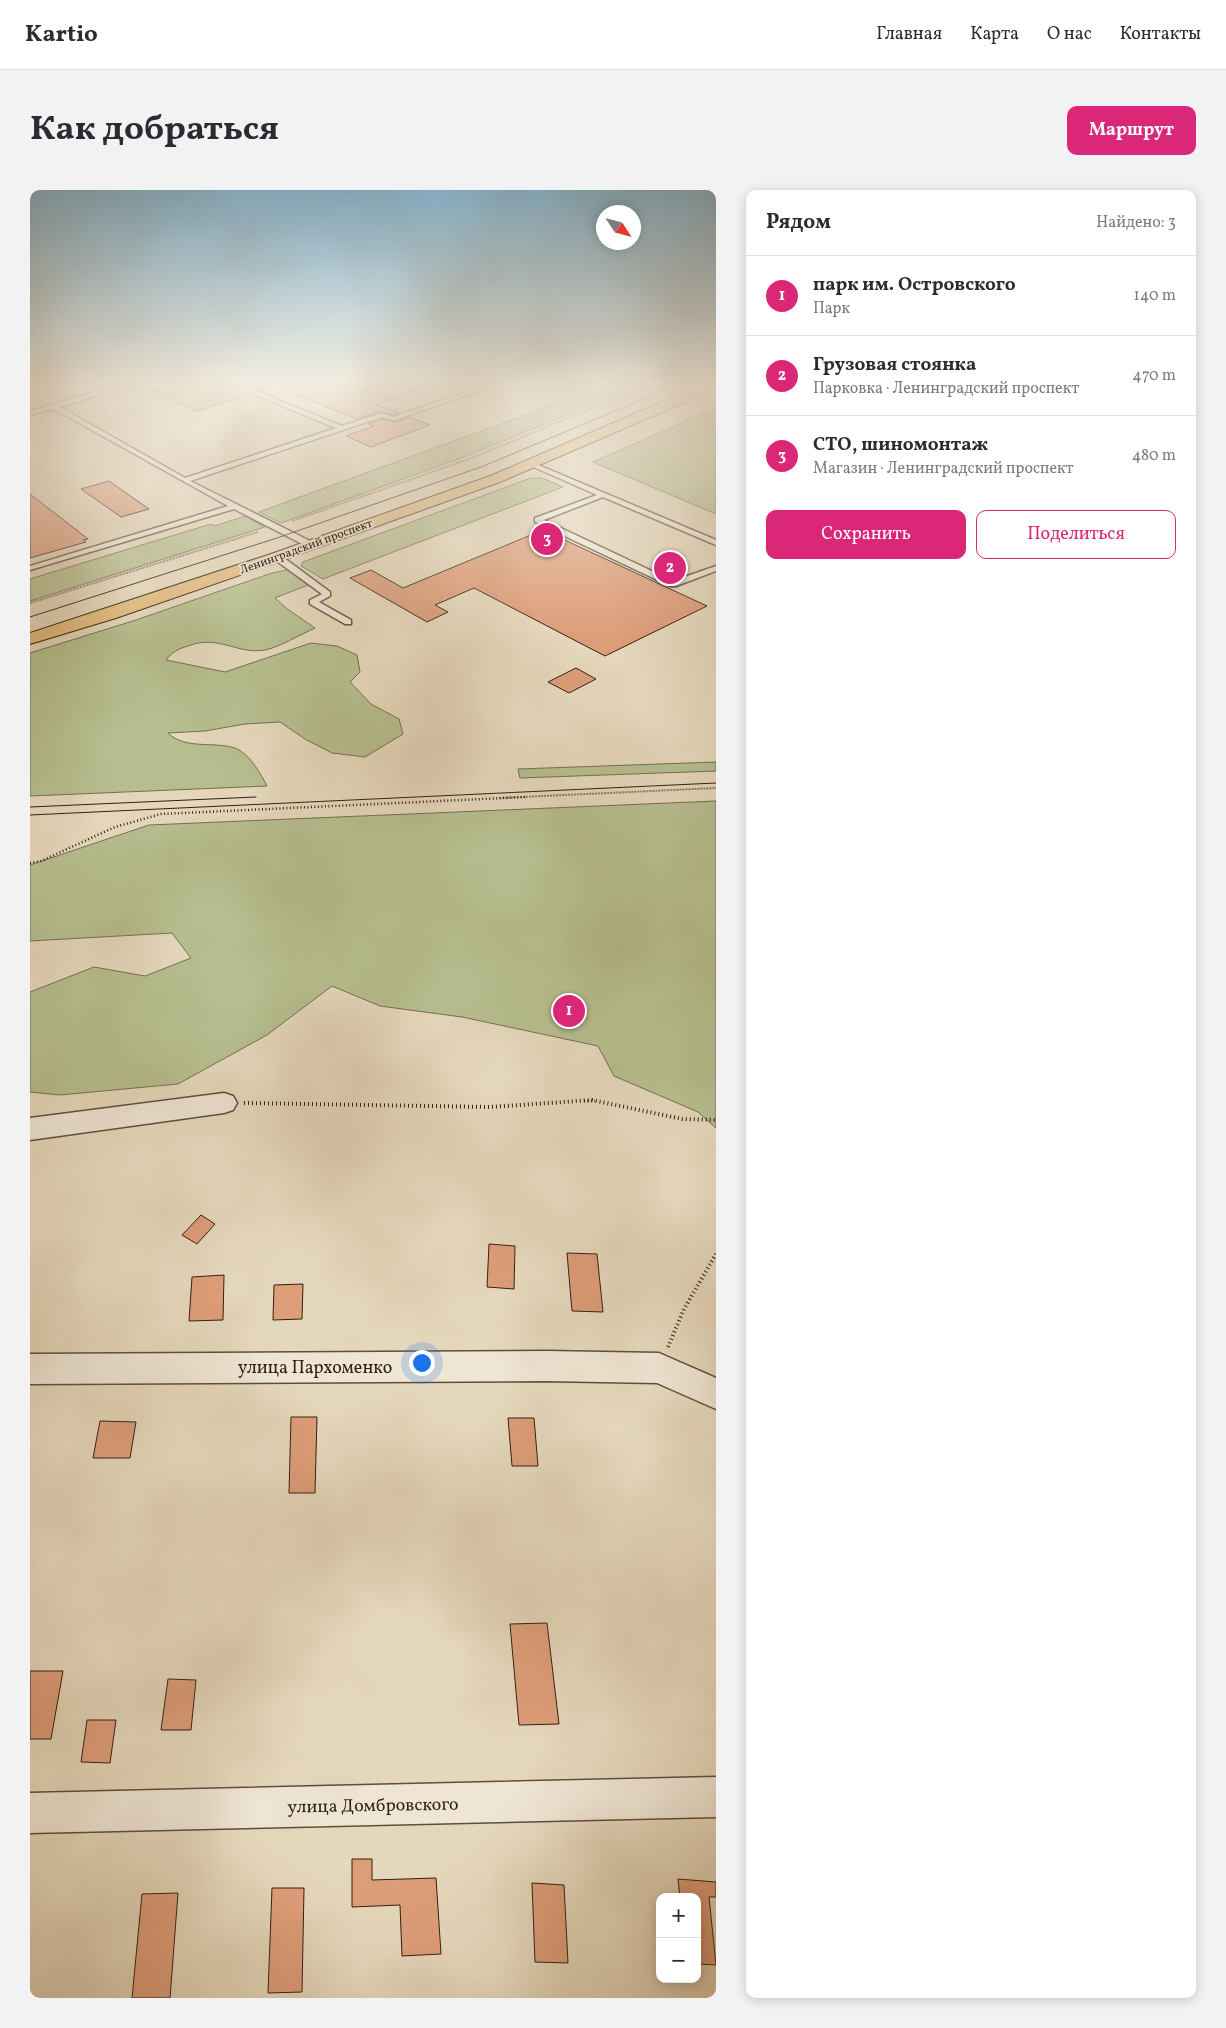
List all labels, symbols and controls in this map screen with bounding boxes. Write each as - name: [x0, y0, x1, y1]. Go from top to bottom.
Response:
- text: Kartio: [25, 18, 98, 52]
- text: Главная: [876, 22, 942, 47]
- text: Карта: [970, 22, 1019, 47]
- text: О нас: [1047, 22, 1092, 47]
- text: Контакты: [1120, 22, 1201, 47]
- text: Как добраться: [30, 106, 279, 154]
- button: Маршрут: [1067, 106, 1196, 155]
- north arrow: [596, 205, 641, 250]
- text: Рядом: [766, 208, 831, 237]
- text: Найдено: 3: [1096, 212, 1176, 234]
- text: парк им. Островского: [813, 272, 1016, 298]
- text: 1: [779, 285, 785, 307]
- text: 140 m: [1134, 285, 1176, 307]
- text: Парк: [813, 298, 850, 320]
- text: Грузовая стоянка: [813, 352, 976, 378]
- text: 2: [778, 365, 786, 387]
- text: 470 m: [1132, 365, 1176, 387]
- text: Парковка · Ленинградский проспект: [813, 378, 1079, 400]
- text: СТО, шиномонтаж: [813, 432, 988, 458]
- text: 3: [778, 445, 786, 467]
- text: 480 m: [1132, 445, 1176, 467]
- text: Магазин · Ленинградский проспект: [813, 458, 1074, 480]
- button: Сохранить: [766, 510, 966, 559]
- button: Поделиться: [976, 510, 1176, 559]
- street label: Ленинградский проспект: [238, 515, 375, 578]
- pin: 3: [531, 520, 563, 558]
- pin: 2: [654, 549, 686, 587]
- pin: 1: [553, 992, 585, 1030]
- your location: [409, 1350, 435, 1376]
- street label: улица Пархоменко: [238, 1356, 392, 1381]
- street label: улица Домбровского: [287, 1793, 459, 1820]
- map controls: [656, 1893, 701, 1983]
- button: +: [656, 1893, 701, 1938]
- button: −: [656, 1938, 701, 1983]

